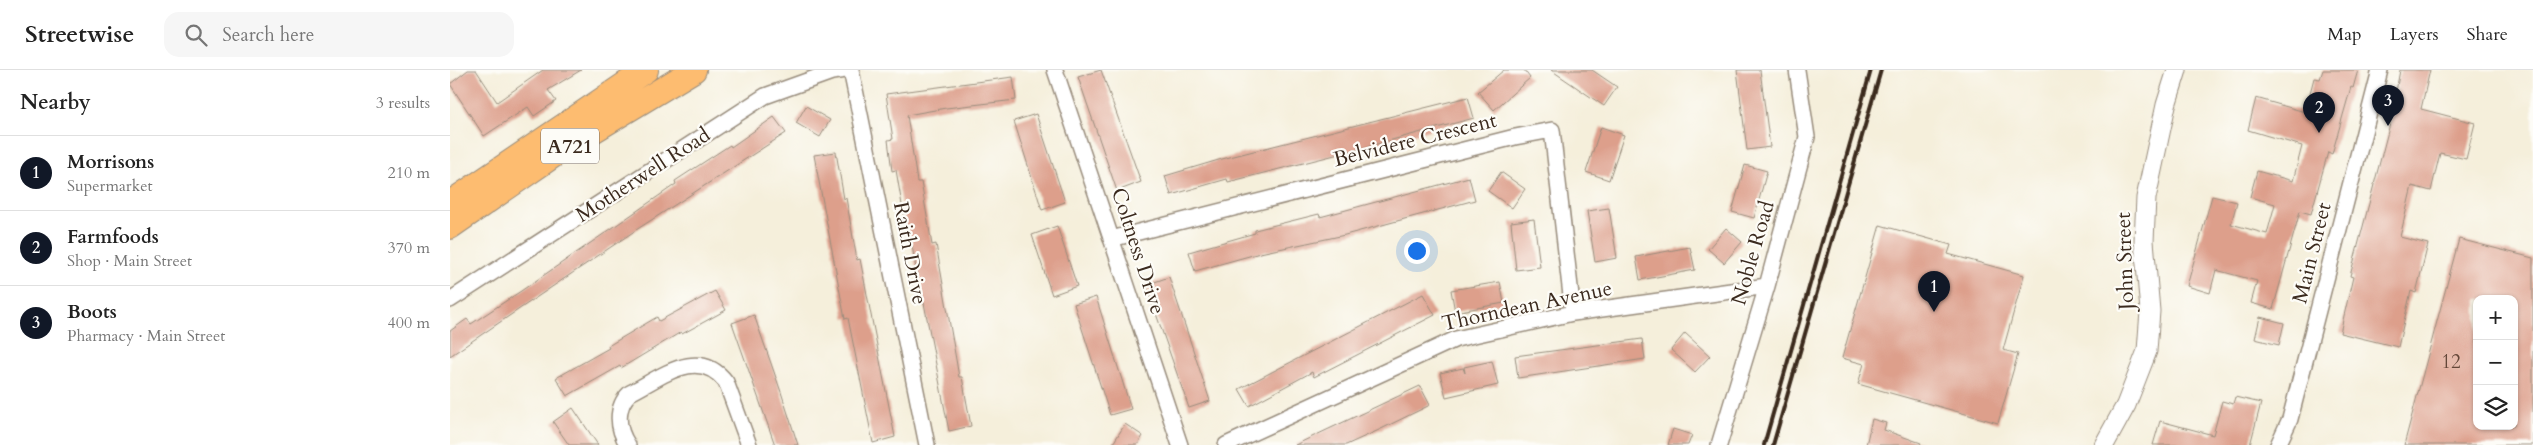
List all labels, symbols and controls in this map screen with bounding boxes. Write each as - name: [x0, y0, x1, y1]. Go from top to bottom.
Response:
- search box: [164, 12, 514, 57]
- text: Streetwise: [25, 18, 134, 51]
- icon: search: [182, 21, 210, 49]
- text: Search here: [222, 22, 314, 48]
- text: Map: [2327, 22, 2362, 47]
- text: Layers: [2390, 22, 2439, 47]
- text: Share: [2467, 22, 2508, 47]
- pin: 3: [2372, 85, 2404, 126]
- text: Nearby: [20, 88, 91, 117]
- text: 3 results: [376, 92, 430, 114]
- pin: 2: [2303, 92, 2335, 133]
- street label: Belvidere Crescent: [1330, 106, 1500, 174]
- street label: Motherwell Road: [570, 121, 716, 229]
- road number: A721: [541, 128, 599, 164]
- text: Morrisons: [67, 149, 154, 175]
- text: 1: [32, 162, 40, 184]
- text: 210 m: [388, 162, 430, 184]
- text: Supermarket: [67, 175, 153, 197]
- street label: Coltness Drive: [1104, 184, 1172, 318]
- street label: Noble Road: [1724, 197, 1782, 309]
- street label: Raith Drive: [886, 199, 934, 307]
- street label: Main Street: [2285, 199, 2339, 306]
- street label: John Street: [2109, 211, 2141, 314]
- text: Farmfoods: [67, 224, 159, 250]
- text: 2: [32, 237, 40, 259]
- text: 370 m: [388, 237, 430, 259]
- your location: [1404, 238, 1430, 264]
- text: Shop · Main Street: [67, 250, 192, 272]
- pin: 1: [1918, 271, 1950, 312]
- street label: Thorndean Avenue: [1439, 274, 1615, 338]
- map controls: [2473, 295, 2518, 430]
- button: +: [2473, 295, 2518, 340]
- text: Boots: [67, 299, 117, 325]
- text: 3: [32, 312, 40, 334]
- text: 400 m: [388, 312, 430, 334]
- text: Pharmacy · Main Street: [67, 325, 225, 347]
- button: −: [2473, 340, 2518, 385]
- house number: 12: [2441, 349, 2461, 375]
- button: layers: [2473, 385, 2518, 430]

